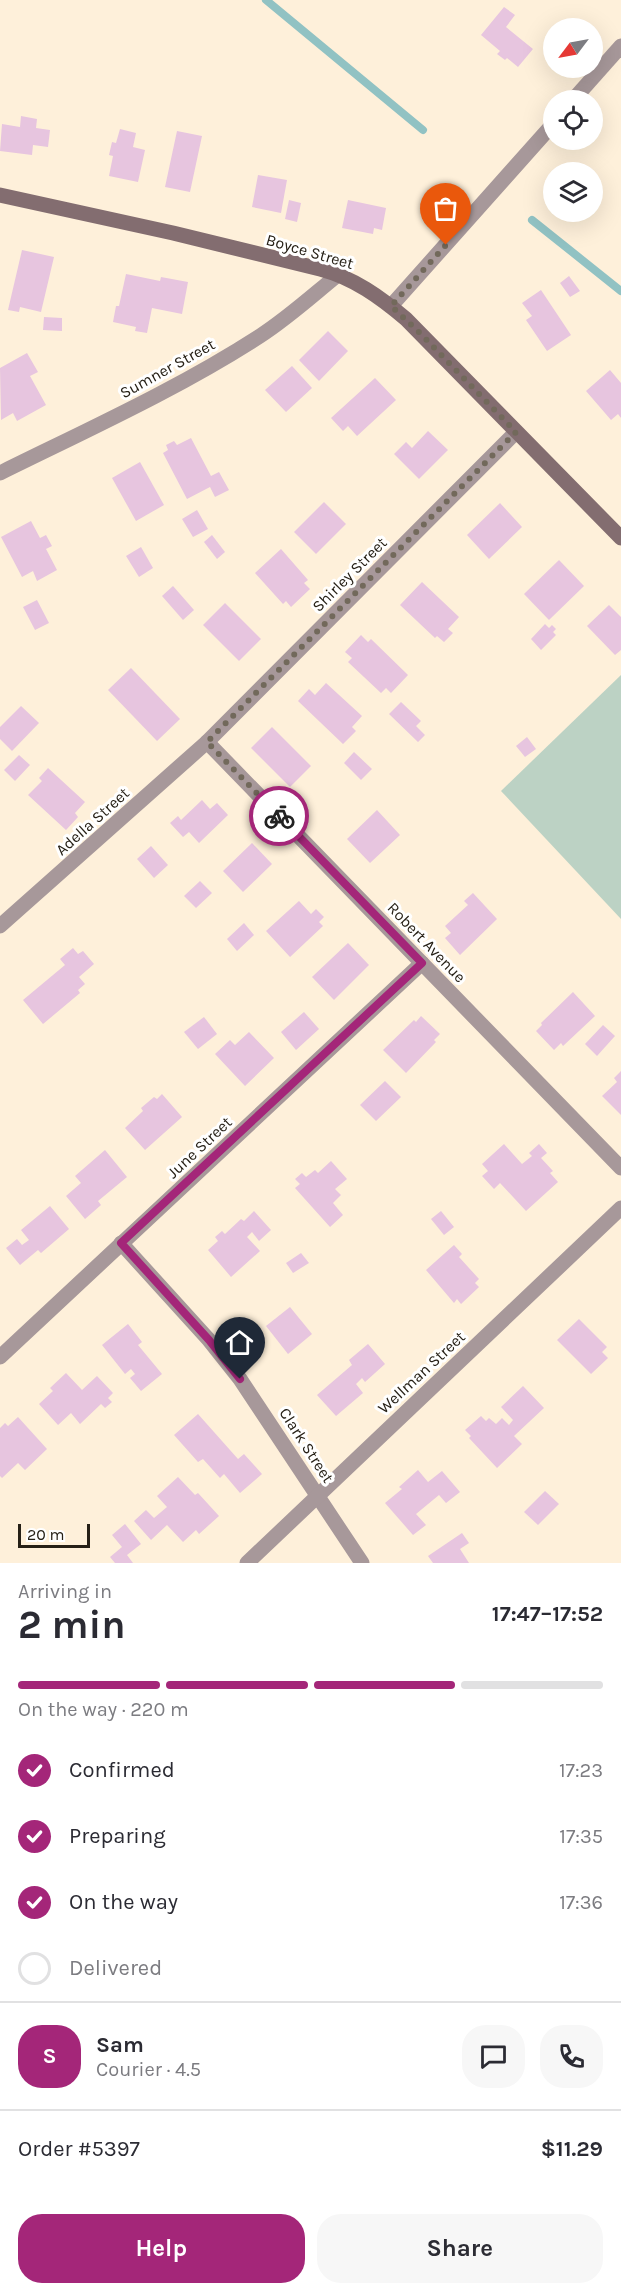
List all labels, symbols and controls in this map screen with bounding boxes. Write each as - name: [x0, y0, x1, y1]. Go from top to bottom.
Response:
- north arrow: [543, 18, 603, 78]
- map controls: [543, 18, 603, 222]
- button: locate: [543, 90, 603, 150]
- button: layers: [543, 162, 603, 222]
- pin: [420, 183, 471, 245]
- icon: bag: [429, 192, 462, 225]
- street label: Boyce Street: [264, 230, 356, 273]
- street label: Sumner Street: [116, 335, 218, 402]
- street label: Shirley Street: [308, 533, 391, 616]
- street label: Adella Street: [52, 783, 133, 859]
- courier: [249, 786, 309, 846]
- icon: bike: [263, 800, 296, 833]
- street label: Robert Avenue: [384, 898, 470, 987]
- street label: June Street: [163, 1113, 236, 1182]
- pin: [214, 1317, 265, 1379]
- icon: home: [223, 1326, 256, 1359]
- street label: Wellman Street: [374, 1327, 469, 1418]
- street label: Clark Street: [275, 1404, 338, 1486]
- scale bar: [18, 1521, 90, 1548]
- text: 20 m: [27, 1525, 65, 1544]
- text: Arriving in: [18, 1580, 112, 1603]
- text: 17:47–17:52: [492, 1601, 603, 1627]
- text: 2 min: [18, 1602, 126, 1648]
- text: On the way · 220 m: [18, 1698, 189, 1721]
- icon: check: [18, 1754, 51, 1787]
- text: Confirmed: [69, 1757, 175, 1783]
- text: 17:23: [559, 1759, 603, 1782]
- icon: check: [18, 1820, 51, 1853]
- text: Preparing: [69, 1823, 166, 1849]
- text: 17:35: [559, 1825, 603, 1848]
- icon: check: [18, 1886, 51, 1919]
- text: On the way: [69, 1889, 178, 1915]
- text: 17:36: [559, 1891, 603, 1914]
- text: Delivered: [69, 1955, 162, 1981]
- button: chat: [462, 2025, 525, 2088]
- button: phone: [540, 2025, 603, 2088]
- text: Sam: [96, 2032, 144, 2058]
- text: S: [42, 2043, 57, 2069]
- text: Courier · 4.5: [96, 2058, 201, 2081]
- text: Order #5397: [18, 2136, 140, 2162]
- text: $11.29: [541, 2136, 603, 2162]
- button: Help: [18, 2214, 305, 2283]
- button: Share: [317, 2214, 603, 2283]

